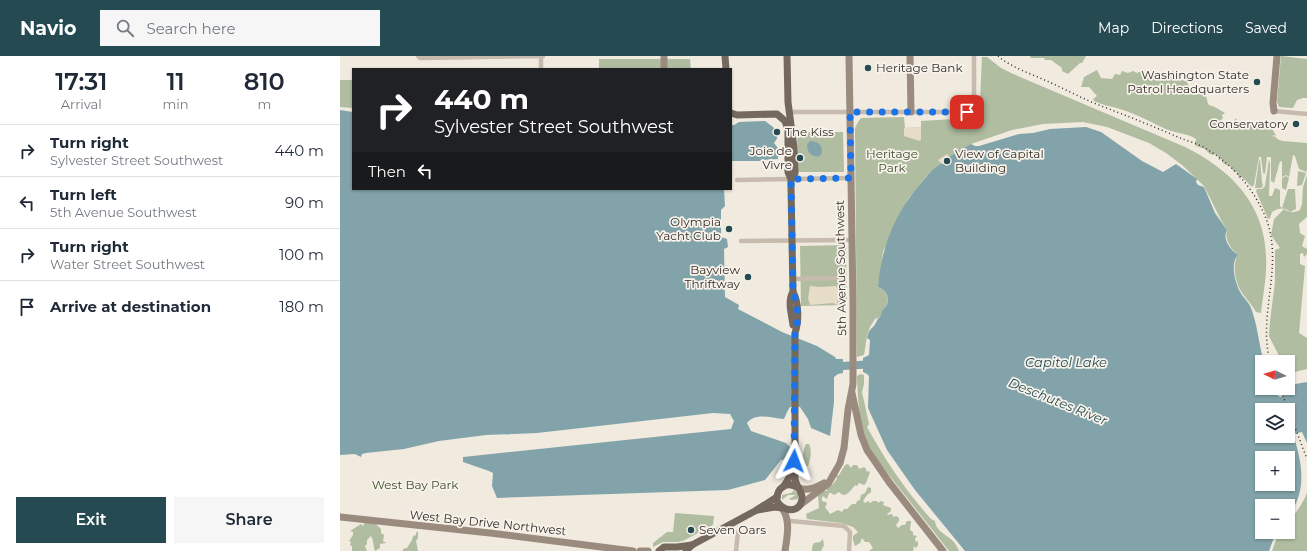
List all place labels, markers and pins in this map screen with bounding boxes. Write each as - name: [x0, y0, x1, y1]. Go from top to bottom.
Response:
- place label: Heritage Bank: [876, 60, 963, 75]
- marker: Heritage Bank: [863, 63, 873, 73]
- place label: Washington State Patrol Headquarters: [1127, 67, 1249, 96]
- marker: Washington State Patrol Headquarters: [1252, 77, 1262, 87]
- pin: [950, 95, 984, 129]
- place label: Conservatory: [1209, 116, 1288, 131]
- marker: Conservatory: [1291, 119, 1301, 129]
- place label: The Kiss: [785, 124, 834, 139]
- marker: The Kiss: [772, 127, 782, 137]
- place label: Joie de Vivre: [748, 143, 792, 172]
- place label: View of Capital Building: [955, 146, 1044, 175]
- marker: Joie de Vivre: [795, 153, 805, 163]
- marker: View of Capital Building: [942, 156, 952, 166]
- place label: Olympia Yacht Club: [656, 214, 721, 243]
- marker: Olympia Yacht Club: [724, 224, 734, 234]
- place label: Bayview Thriftway: [685, 262, 740, 291]
- marker: Bayview Thriftway: [743, 272, 753, 282]
- place label: Seven Oars: [699, 522, 766, 537]
- marker: Seven Oars: [686, 525, 696, 535]

